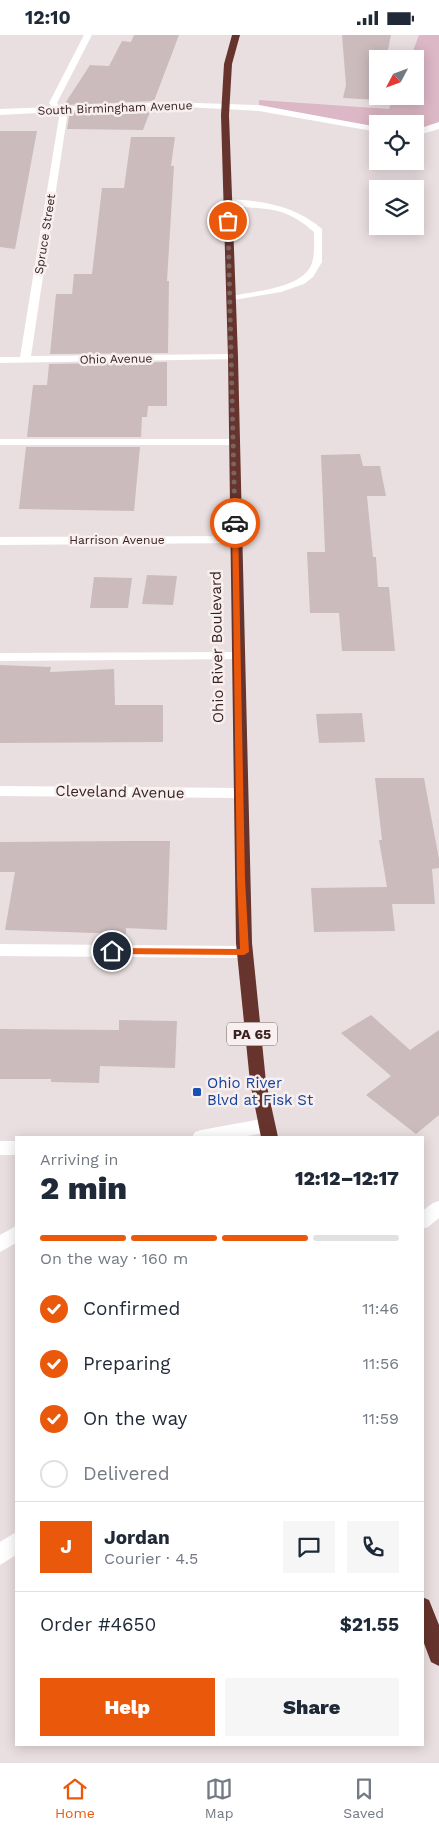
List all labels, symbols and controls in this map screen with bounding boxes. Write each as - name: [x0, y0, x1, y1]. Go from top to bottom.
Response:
- text: 12:10: [25, 6, 71, 29]
- north arrow: [369, 50, 424, 105]
- map controls: [369, 50, 424, 235]
- street label: South Birmingham Avenue: [37, 98, 193, 118]
- button: locate: [369, 115, 424, 170]
- button: layers: [369, 180, 424, 235]
- street label: Spruce Street: [32, 193, 58, 275]
- pin: [207, 200, 249, 242]
- icon: bag: [214, 207, 242, 235]
- street label: Ohio Avenue: [79, 351, 153, 367]
- courier: [210, 498, 260, 548]
- icon: car: [221, 509, 249, 537]
- street label: Harrison Avenue: [69, 533, 165, 547]
- street label: Ohio River Boulevard: [207, 571, 227, 723]
- street label: Cleveland Avenue: [55, 782, 185, 802]
- pin: [91, 930, 133, 972]
- icon: home: [98, 937, 126, 965]
- road number: PA 65: [227, 1023, 277, 1046]
- place label: Ohio River Blvd at Fisk St: [207, 1074, 314, 1109]
- marker: Ohio River Blvd at Fisk St: [191, 1086, 203, 1098]
- text: Arriving in: [40, 1150, 118, 1169]
- text: 12:12–12:17: [295, 1167, 399, 1190]
- text: 2 min: [40, 1169, 127, 1207]
- text: On the way · 160 m: [40, 1249, 188, 1268]
- icon: check: [40, 1295, 68, 1323]
- text: Confirmed: [83, 1297, 180, 1320]
- text: 11:46: [362, 1299, 399, 1318]
- icon: check: [40, 1350, 68, 1378]
- text: Preparing: [83, 1352, 170, 1375]
- text: 11:56: [363, 1354, 399, 1373]
- icon: check: [40, 1405, 68, 1433]
- text: On the way: [83, 1407, 187, 1430]
- text: 11:59: [363, 1409, 399, 1428]
- text: Delivered: [83, 1462, 170, 1485]
- button: chat: [283, 1521, 335, 1573]
- button: phone: [347, 1521, 399, 1573]
- text: Jordan: [104, 1526, 170, 1549]
- text: J: [60, 1535, 72, 1558]
- text: Courier · 4.5: [104, 1549, 198, 1568]
- text: Order #4650: [40, 1613, 156, 1636]
- text: $21.55: [340, 1613, 399, 1636]
- button: Help: [40, 1678, 215, 1736]
- button: Share: [225, 1678, 399, 1736]
- tab: Home: [55, 1775, 95, 1821]
- tab: Map: [205, 1775, 233, 1821]
- tab: Saved: [343, 1775, 384, 1821]

